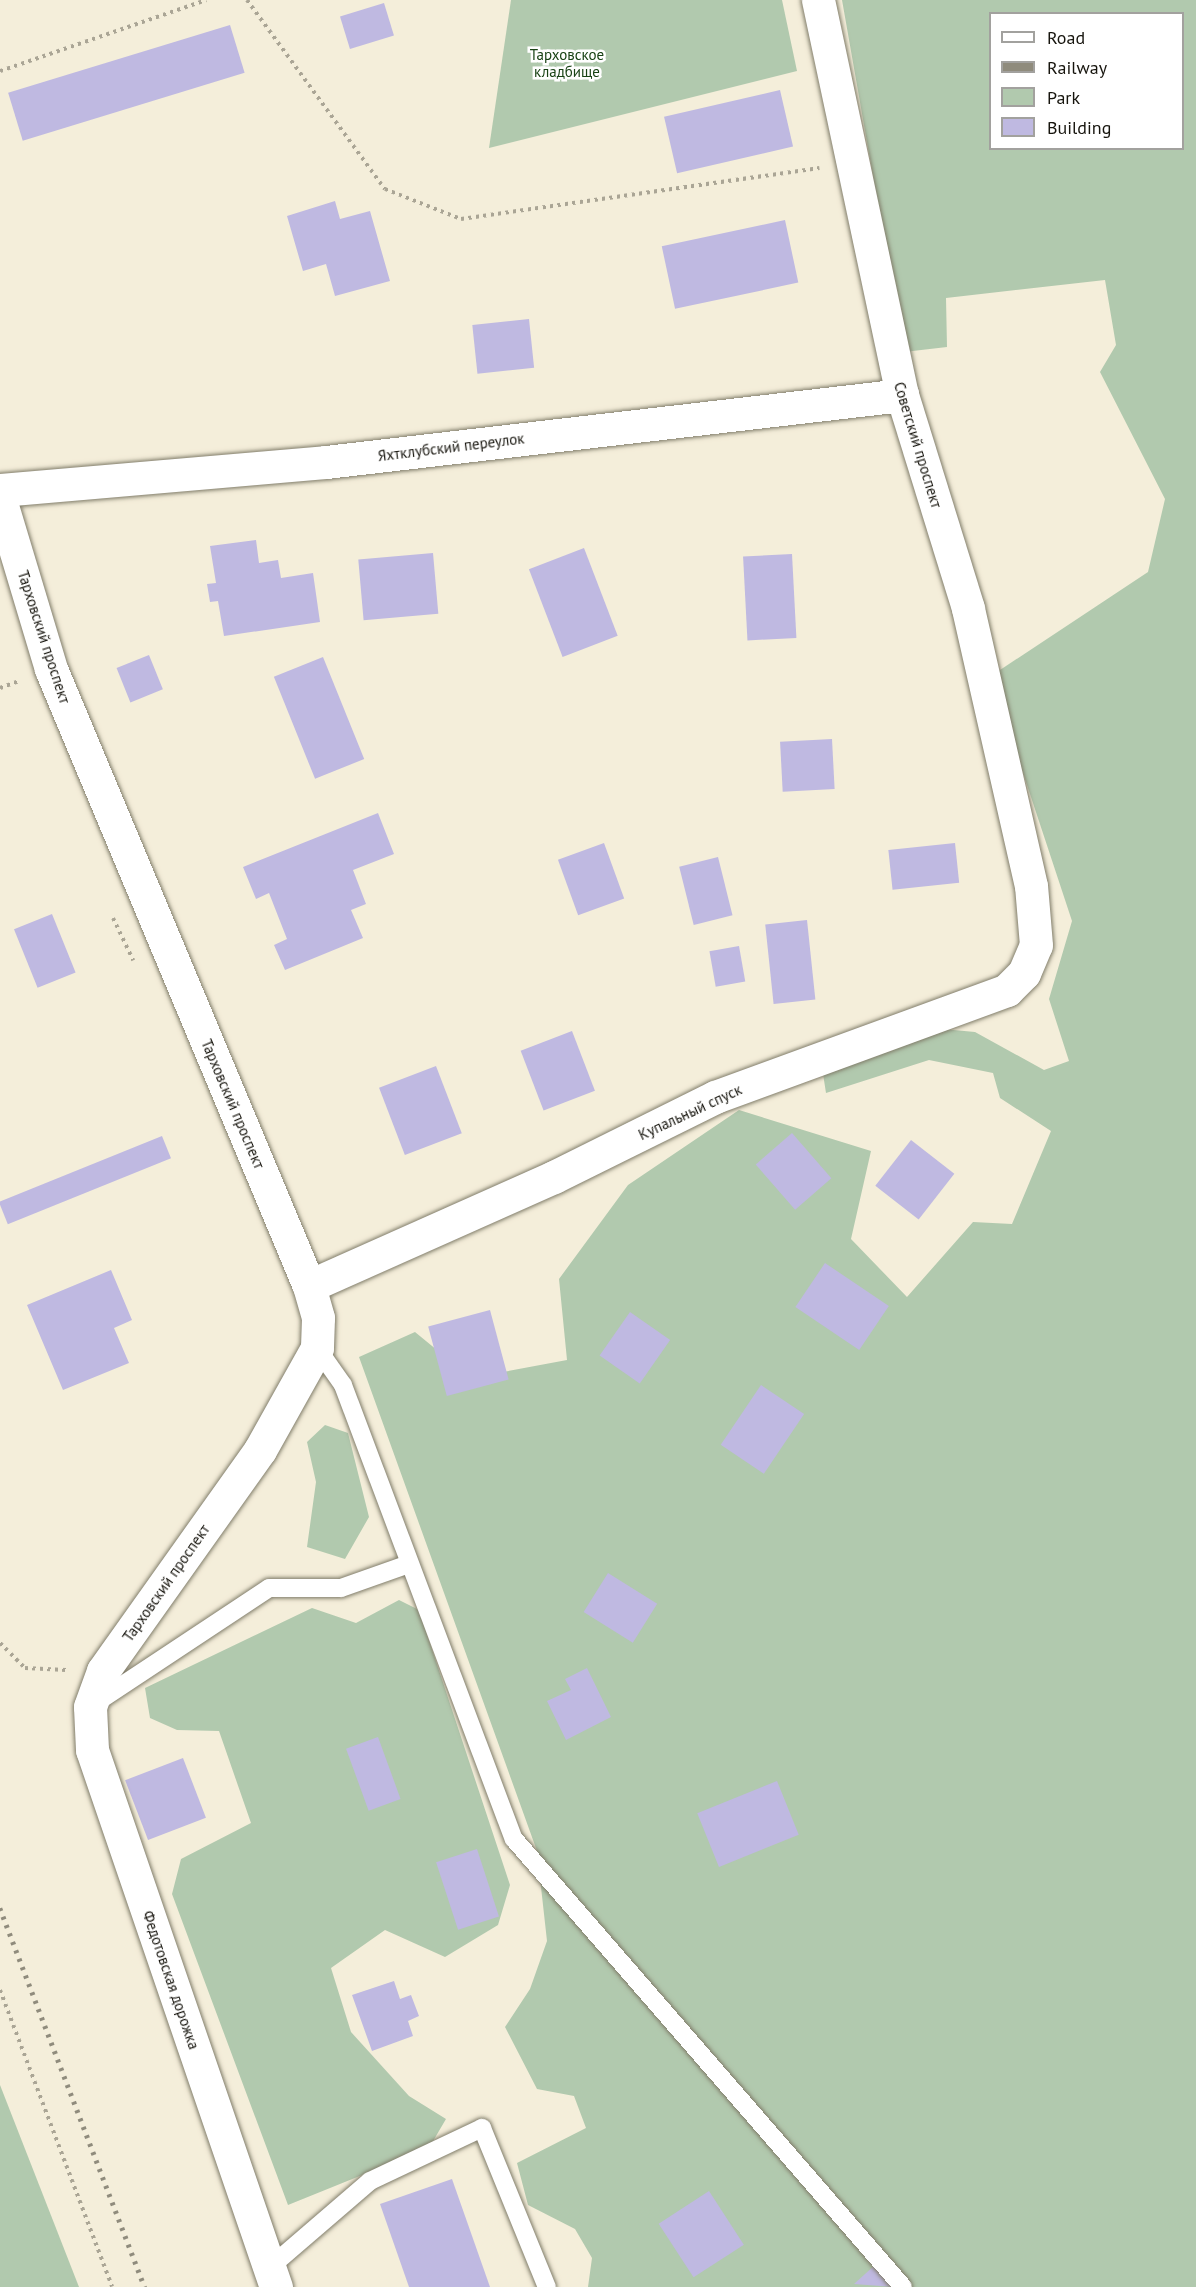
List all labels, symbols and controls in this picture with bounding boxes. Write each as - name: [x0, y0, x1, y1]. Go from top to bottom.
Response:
- legend: [989, 12, 1184, 150]
- text: Road: [1047, 26, 1085, 49]
- park label: Тарховское кладбище: [530, 45, 604, 80]
- text: Railway: [1047, 56, 1107, 79]
- text: Park: [1047, 86, 1080, 109]
- text: Building: [1047, 116, 1111, 139]
- street label: Советский проспект: [890, 380, 946, 510]
- street label: Яхтклубский переулок: [377, 429, 525, 465]
- street label: Тарховский проспект: [14, 568, 74, 706]
- street label: Тарховский проспект: [198, 1037, 268, 1171]
- street label: Купальный спуск: [635, 1080, 745, 1144]
- street label: Тарховский проспект: [119, 1521, 213, 1645]
- street label: Федотовская дорожка: [139, 1908, 203, 2052]

